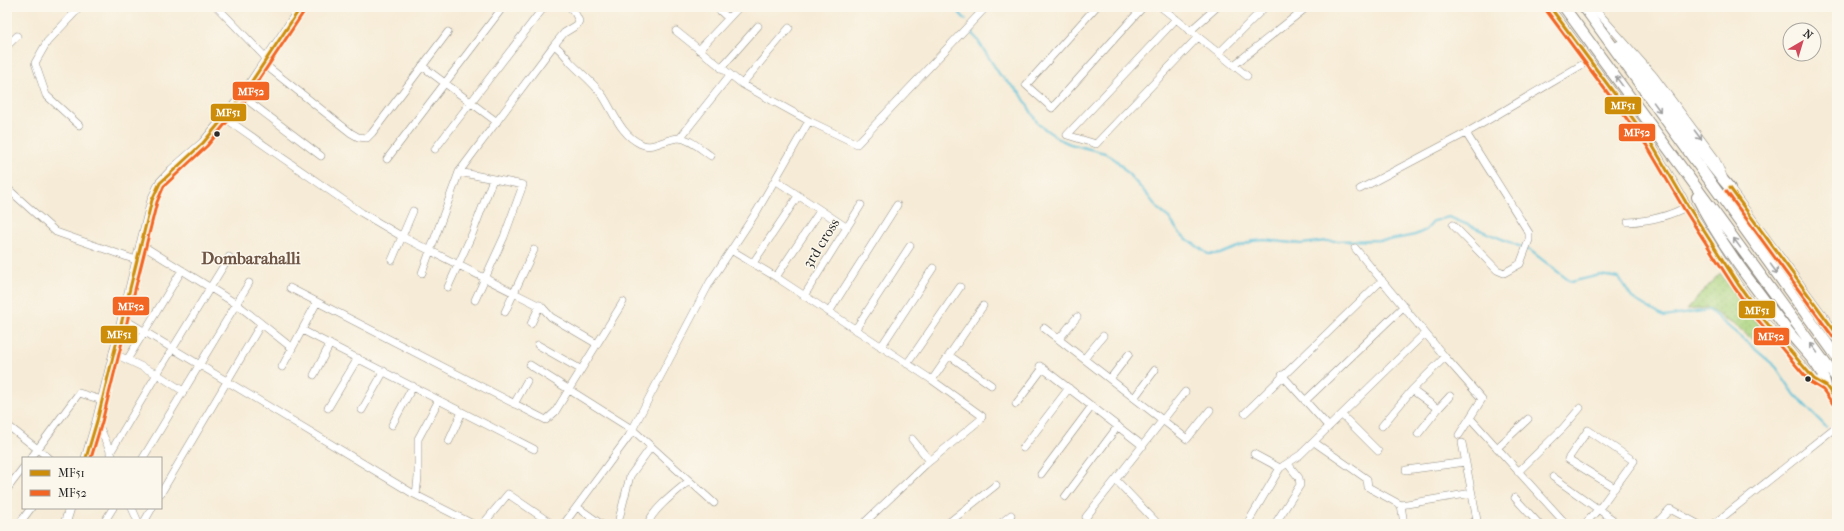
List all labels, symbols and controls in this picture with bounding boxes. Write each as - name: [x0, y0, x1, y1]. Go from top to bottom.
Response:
- north arrow: [1782, 22, 1822, 62]
- text: N: [1801, 27, 1816, 43]
- one-way arrow: [1615, 76, 1623, 87]
- line badge: MF52: [232, 81, 270, 101]
- text: MF52: [237, 85, 265, 98]
- line badge: MF51: [1604, 96, 1642, 115]
- text: MF51: [1610, 99, 1635, 112]
- one-way arrow: [1653, 101, 1661, 112]
- line badge: MF51: [210, 103, 247, 122]
- text: MF51: [215, 106, 240, 119]
- line badge: MF52: [1618, 123, 1656, 142]
- text: MF52: [1623, 126, 1651, 139]
- unlabelled marker: [212, 129, 222, 139]
- one-way arrow: [1693, 129, 1702, 140]
- street label: 3rd cross: [799, 214, 844, 271]
- one-way arrow: [1732, 238, 1741, 249]
- district label: Dombarahalli: [201, 248, 302, 268]
- one-way arrow: [1770, 264, 1778, 275]
- line badge: MF52: [112, 296, 150, 316]
- text: MF52: [117, 300, 145, 313]
- line badge: MF51: [1738, 300, 1776, 319]
- text: MF51: [1744, 304, 1769, 317]
- line badge: MF51: [100, 325, 138, 344]
- line badge: MF52: [1753, 327, 1790, 346]
- text: MF51: [106, 328, 131, 341]
- text: MF52: [1757, 330, 1785, 343]
- one-way arrow: [1810, 342, 1818, 353]
- unlabelled marker: [1803, 374, 1813, 384]
- legend: [22, 457, 162, 509]
- text: MF51: [58, 466, 85, 480]
- text: MF52: [58, 486, 87, 500]

